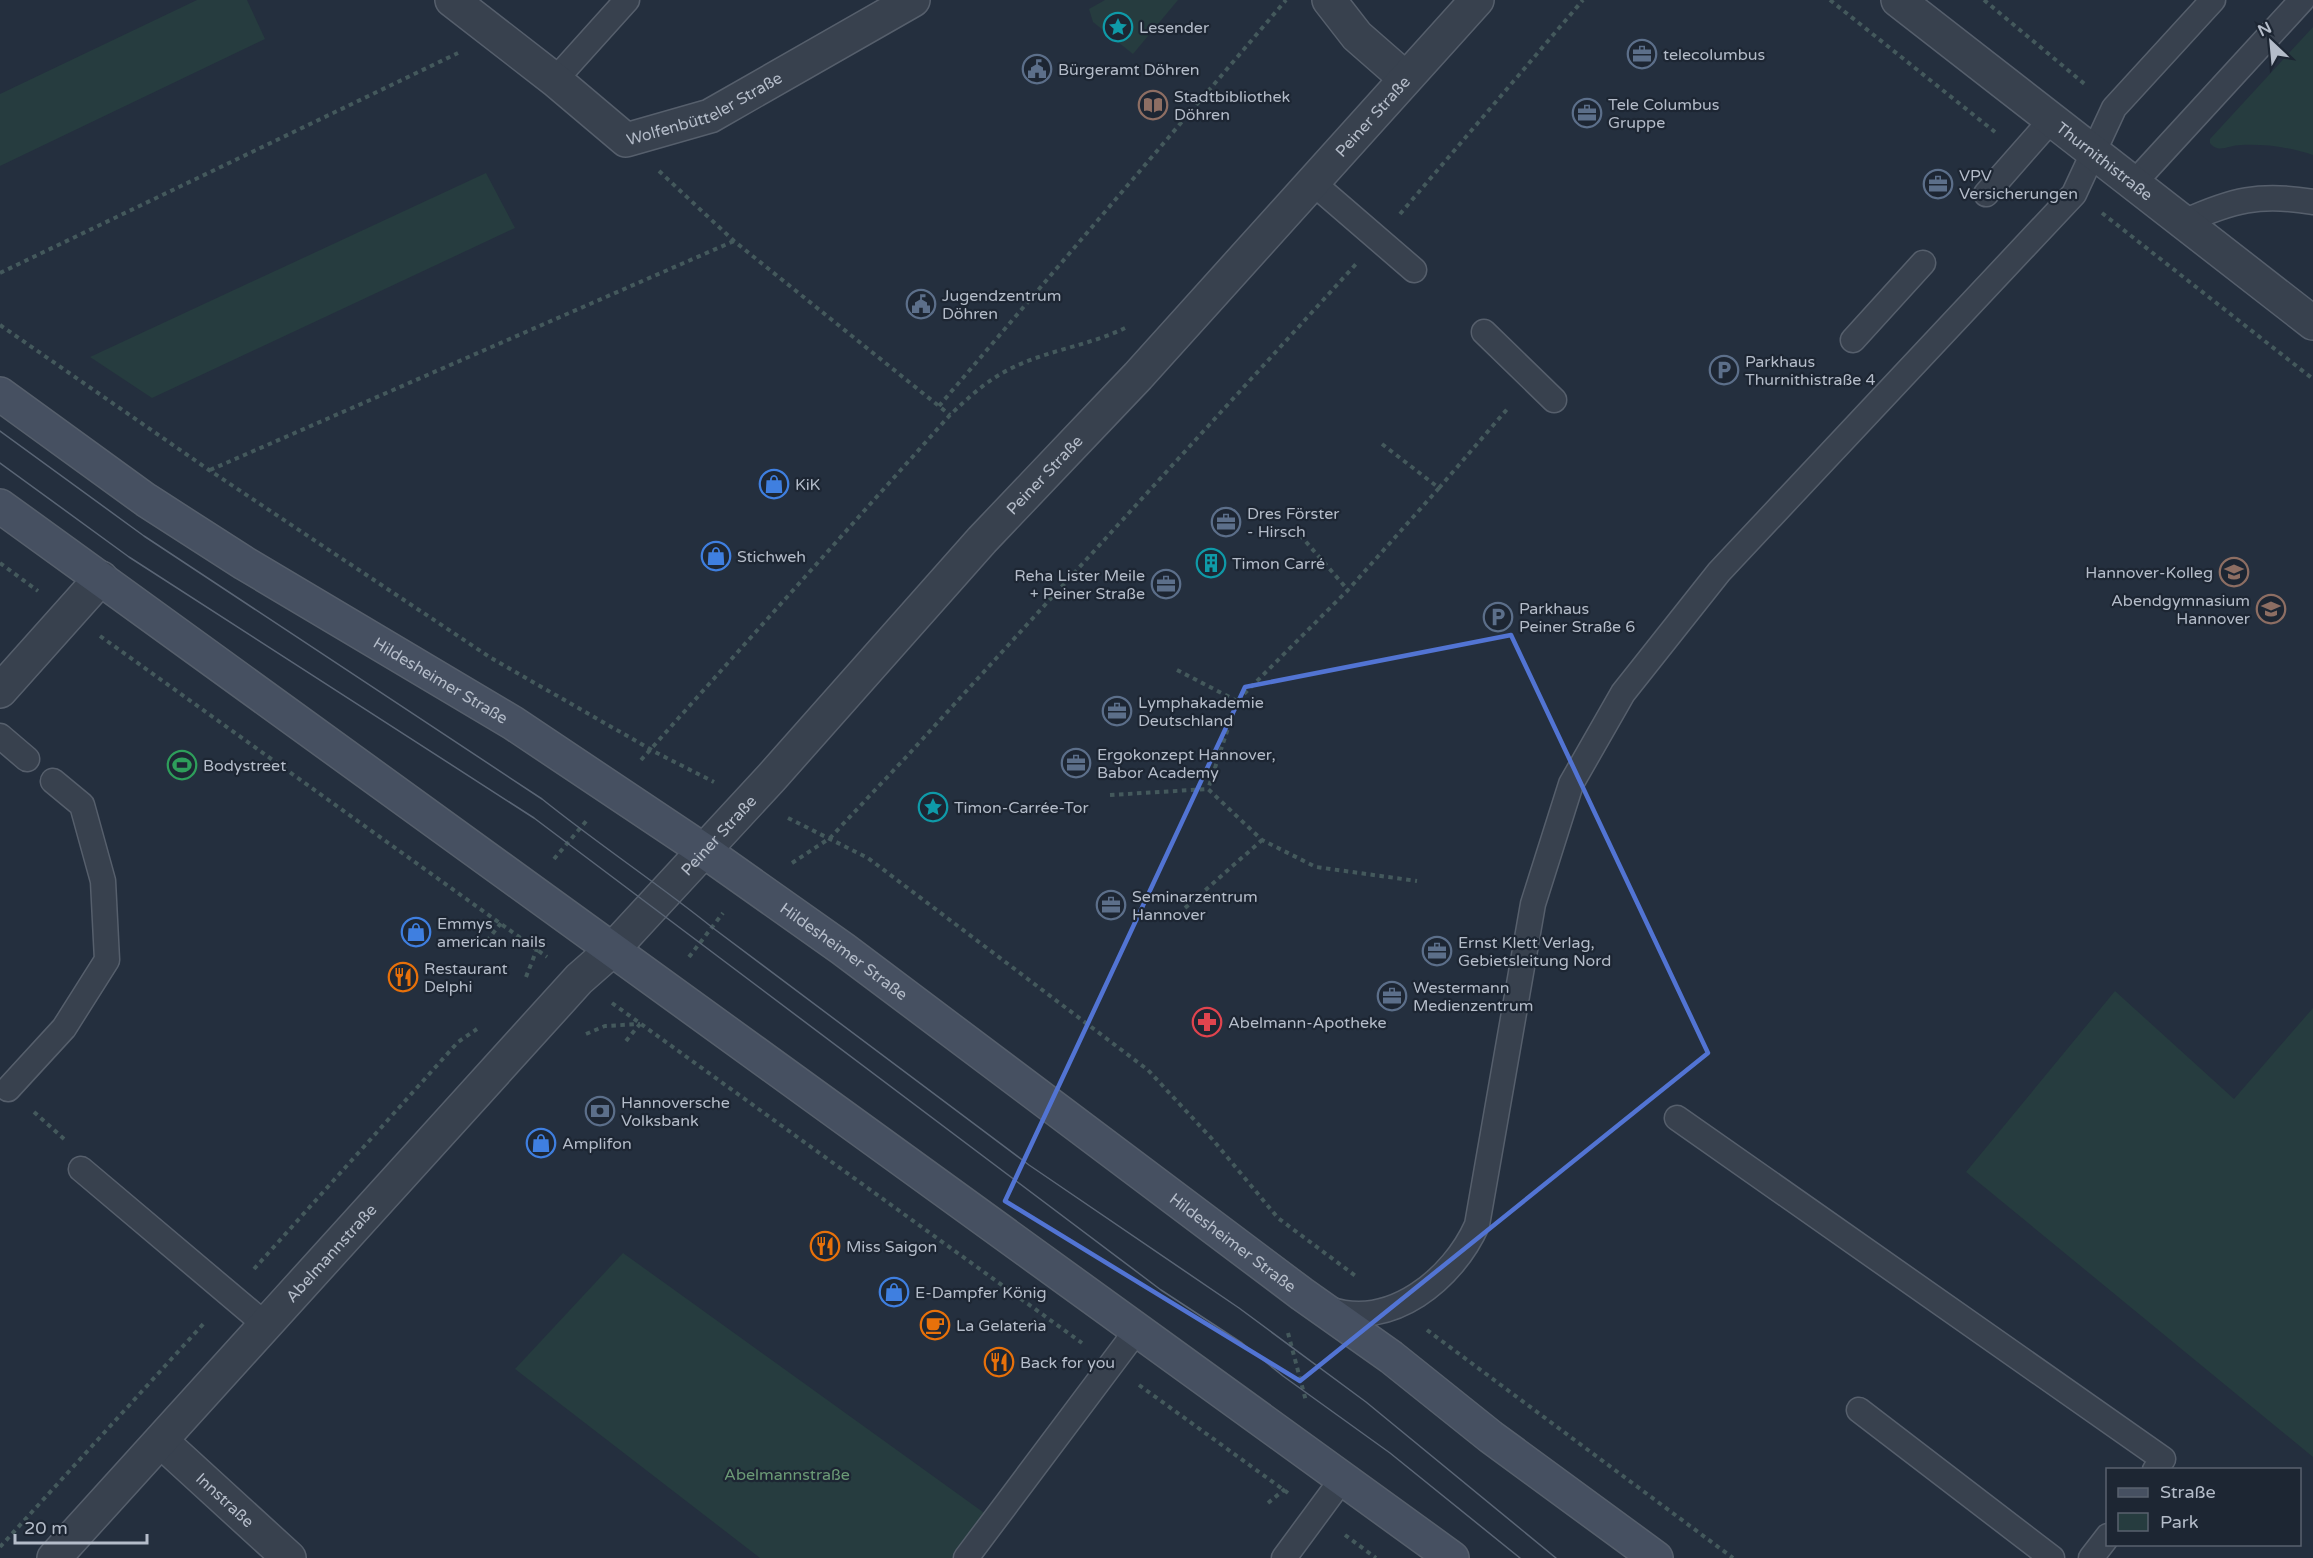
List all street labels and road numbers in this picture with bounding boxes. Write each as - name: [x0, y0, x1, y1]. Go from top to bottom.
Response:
- street label: Wolfenbütteler Straße: [624, 68, 786, 150]
- street label: Peiner Straße: [1331, 72, 1415, 162]
- street label: Thurnithistraße: [2052, 118, 2156, 205]
- street label: Peiner Straße: [1002, 431, 1087, 519]
- street label: Hildesheimer Straße: [369, 633, 511, 729]
- street label: Peiner Straße: [677, 791, 761, 880]
- street label: Hildesheimer Straße: [776, 899, 911, 1005]
- street label: Hildesheimer Straße: [1165, 1189, 1300, 1297]
- street label: Abelmannstraße: [282, 1200, 381, 1307]
- street label: Innstraße: [191, 1469, 258, 1532]

